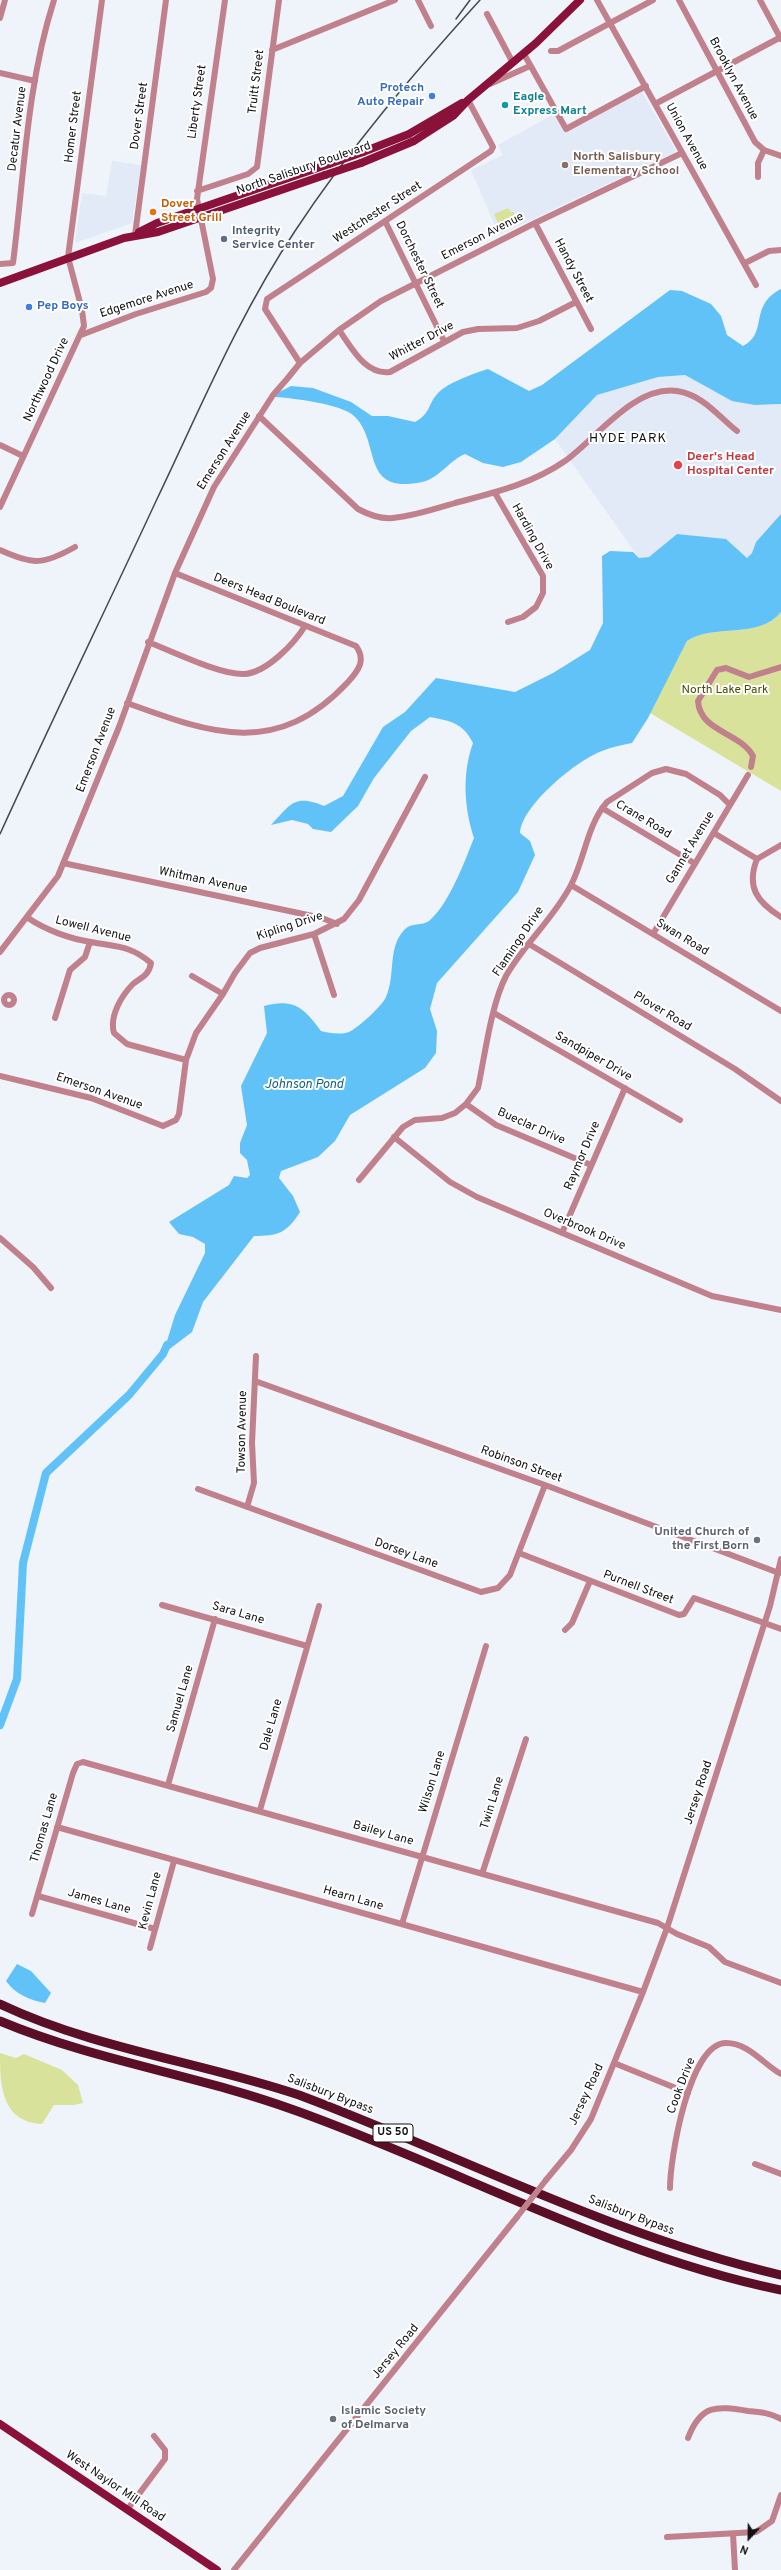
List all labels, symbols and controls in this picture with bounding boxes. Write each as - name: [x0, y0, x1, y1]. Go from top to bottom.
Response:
- street label: Brooklyn Avenue: [705, 35, 761, 123]
- street label: Truitt Street: [246, 49, 268, 115]
- street label: Liberty Street: [186, 64, 210, 140]
- street label: Dover Street: [128, 81, 152, 151]
- place label: Protech Auto Repair: [357, 82, 424, 110]
- street label: Decatur Avenue: [6, 86, 30, 172]
- street label: Homer Street: [62, 90, 86, 164]
- marker: Protech Auto Repair: [427, 91, 437, 101]
- place label: Eagle Express Mart: [513, 91, 587, 119]
- marker: Eagle Express Mart: [500, 100, 510, 110]
- street label: Union Avenue: [662, 101, 710, 173]
- street label: North Salisbury Boulevard: [235, 139, 373, 199]
- place label: North Salisbury Elementary School: [573, 151, 679, 179]
- marker: North Salisbury Elementary School: [560, 160, 570, 170]
- street label: Westchester Street: [331, 179, 425, 247]
- place label: Dover Street Grill: [161, 198, 222, 226]
- marker: Dover Street Grill: [148, 207, 158, 217]
- street label: Emerson Avenue: [439, 210, 527, 264]
- street label: Dorchester Street: [392, 219, 446, 311]
- place label: Integrity Service Center: [232, 225, 315, 253]
- marker: Integrity Service Center: [219, 234, 229, 244]
- street label: Handy Street: [550, 237, 596, 305]
- street label: Edgemore Avenue: [98, 278, 196, 322]
- place label: Pep Boys: [37, 300, 89, 314]
- marker: Pep Boys: [24, 302, 34, 312]
- street label: Whitter Drive: [387, 319, 457, 365]
- street label: Northwood Drive: [21, 336, 73, 424]
- street label: Emerson Avenue: [195, 409, 255, 493]
- district label: HYDE PARK: [589, 431, 667, 447]
- place label: Deer's Head Hospital Center: [687, 451, 774, 479]
- marker: Deer's Head Hospital Center: [672, 459, 684, 471]
- street label: Harding Drive: [508, 501, 556, 573]
- street label: Deers Head Boulevard: [211, 571, 327, 629]
- park label: North Lake Park: [682, 684, 768, 698]
- street label: Emerson Avenue: [74, 705, 120, 795]
- street label: Crane Road: [612, 798, 674, 842]
- street label: Gannet Avenue: [664, 809, 718, 887]
- street label: Whitman Avenue: [157, 865, 249, 897]
- street label: Flamingo Drive: [490, 904, 548, 980]
- street label: Kipling Drive: [255, 910, 325, 944]
- street label: Lowell Avenue: [54, 914, 132, 946]
- street label: Swan Road: [653, 917, 711, 959]
- street label: Plover Road: [630, 989, 694, 1035]
- street label: Sandpiper Drive: [552, 1029, 634, 1085]
- street label: Emerson Avenue: [54, 1070, 144, 1114]
- water label: Johnson Pond: [265, 1077, 343, 1093]
- street label: Bueclar Drive: [495, 1106, 567, 1148]
- street label: Raymor Drive: [562, 1119, 604, 1193]
- street label: Overbrook Drive: [541, 1206, 627, 1254]
- street label: Towson Avenue: [235, 1390, 251, 1474]
- street label: Robinson Street: [478, 1444, 564, 1486]
- place label: United Church of the First Born: [654, 1526, 749, 1554]
- marker: United Church of the First Born: [752, 1535, 762, 1545]
- street label: Dorsey Lane: [372, 1536, 440, 1572]
- street label: Purnell Street: [601, 1568, 675, 1608]
- street label: Sara Lane: [210, 1600, 266, 1628]
- street label: Samuel Lane: [164, 1664, 198, 1734]
- street label: Dale Lane: [258, 1697, 286, 1753]
- street label: Wilson Lane: [417, 1749, 449, 1815]
- street label: Jersey Road: [682, 1759, 716, 1827]
- street label: Twin Lane: [478, 1775, 508, 1831]
- street label: Thomas Lane: [28, 1791, 62, 1865]
- street label: Bailey Lane: [351, 1818, 415, 1850]
- street label: Kevin Lane: [136, 1871, 166, 1931]
- street label: Hearn Lane: [321, 1884, 385, 1914]
- street label: James Lane: [66, 1886, 132, 1918]
- street label: Cook Drive: [665, 2056, 699, 2116]
- street label: Jersey Road: [566, 2062, 608, 2128]
- street label: Salisbury Bypass: [285, 2072, 375, 2118]
- road number: US 50: [373, 2124, 413, 2142]
- street label: Salisbury Bypass: [586, 2193, 676, 2239]
- street label: Jersey Road: [370, 2322, 422, 2382]
- place label: Islamic Society of Delmarva: [341, 2405, 426, 2433]
- marker: Islamic Society of Delmarva: [328, 2414, 338, 2424]
- street label: West Naylor Mill Road: [63, 2448, 167, 2526]
- north arrow: [729, 2518, 769, 2558]
- text: N: [738, 2541, 751, 2557]

